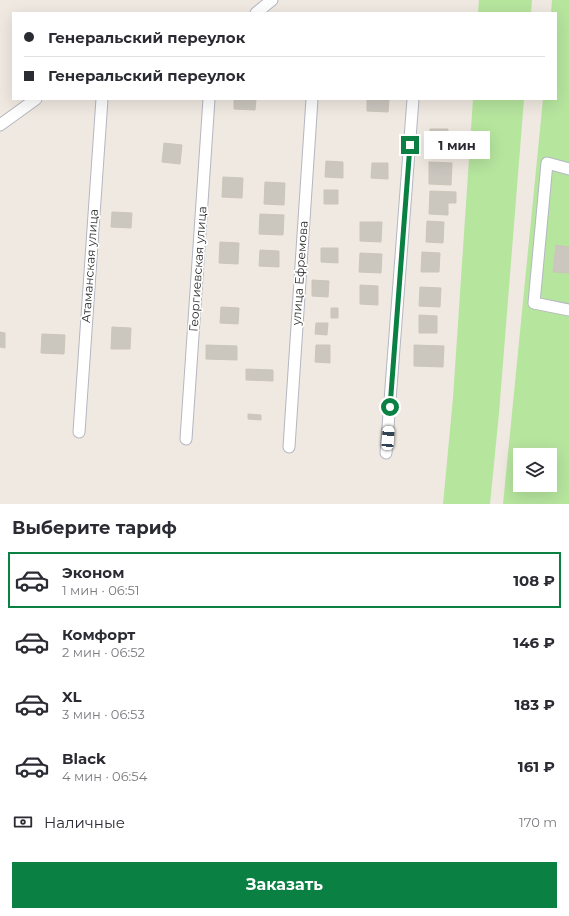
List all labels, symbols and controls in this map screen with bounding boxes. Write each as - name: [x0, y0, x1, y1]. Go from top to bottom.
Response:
- text: Генеральский переулок: [48, 28, 245, 47]
- text: Генеральский переулок: [48, 66, 245, 85]
- callout: 1 мин: [424, 131, 490, 159]
- route end: [401, 136, 419, 154]
- text: 1 мин: [438, 137, 476, 153]
- street label: Георгиевская улица: [186, 206, 209, 332]
- street label: Атаманская улица: [78, 209, 101, 323]
- street label: улица Ефремова: [288, 220, 311, 327]
- route start: [381, 398, 399, 416]
- car: [381, 426, 395, 450]
- map controls: [513, 448, 557, 492]
- button: layers: [513, 448, 557, 492]
- text: Выберите тариф: [12, 517, 177, 539]
- icon: car: [14, 562, 50, 598]
- text: Эконом: [62, 563, 124, 582]
- text: 108 ₽: [513, 571, 555, 590]
- text: 1 мин · 06:51: [62, 582, 140, 598]
- icon: car: [14, 624, 50, 660]
- text: Комфорт: [62, 625, 135, 644]
- text: 146 ₽: [513, 633, 555, 652]
- text: 2 мин · 06:52: [62, 644, 145, 660]
- icon: car: [14, 686, 50, 722]
- text: XL: [62, 687, 81, 706]
- text: 183 ₽: [514, 695, 555, 714]
- text: 3 мин · 06:53: [62, 706, 145, 722]
- icon: car: [14, 748, 50, 784]
- text: Black: [62, 749, 106, 768]
- text: 161 ₽: [518, 757, 555, 776]
- text: 4 мин · 06:54: [62, 768, 147, 784]
- icon: cash: [12, 811, 34, 833]
- text: Наличные: [44, 813, 125, 832]
- text: 170 m: [519, 814, 557, 830]
- button: Заказать: [12, 862, 557, 908]

